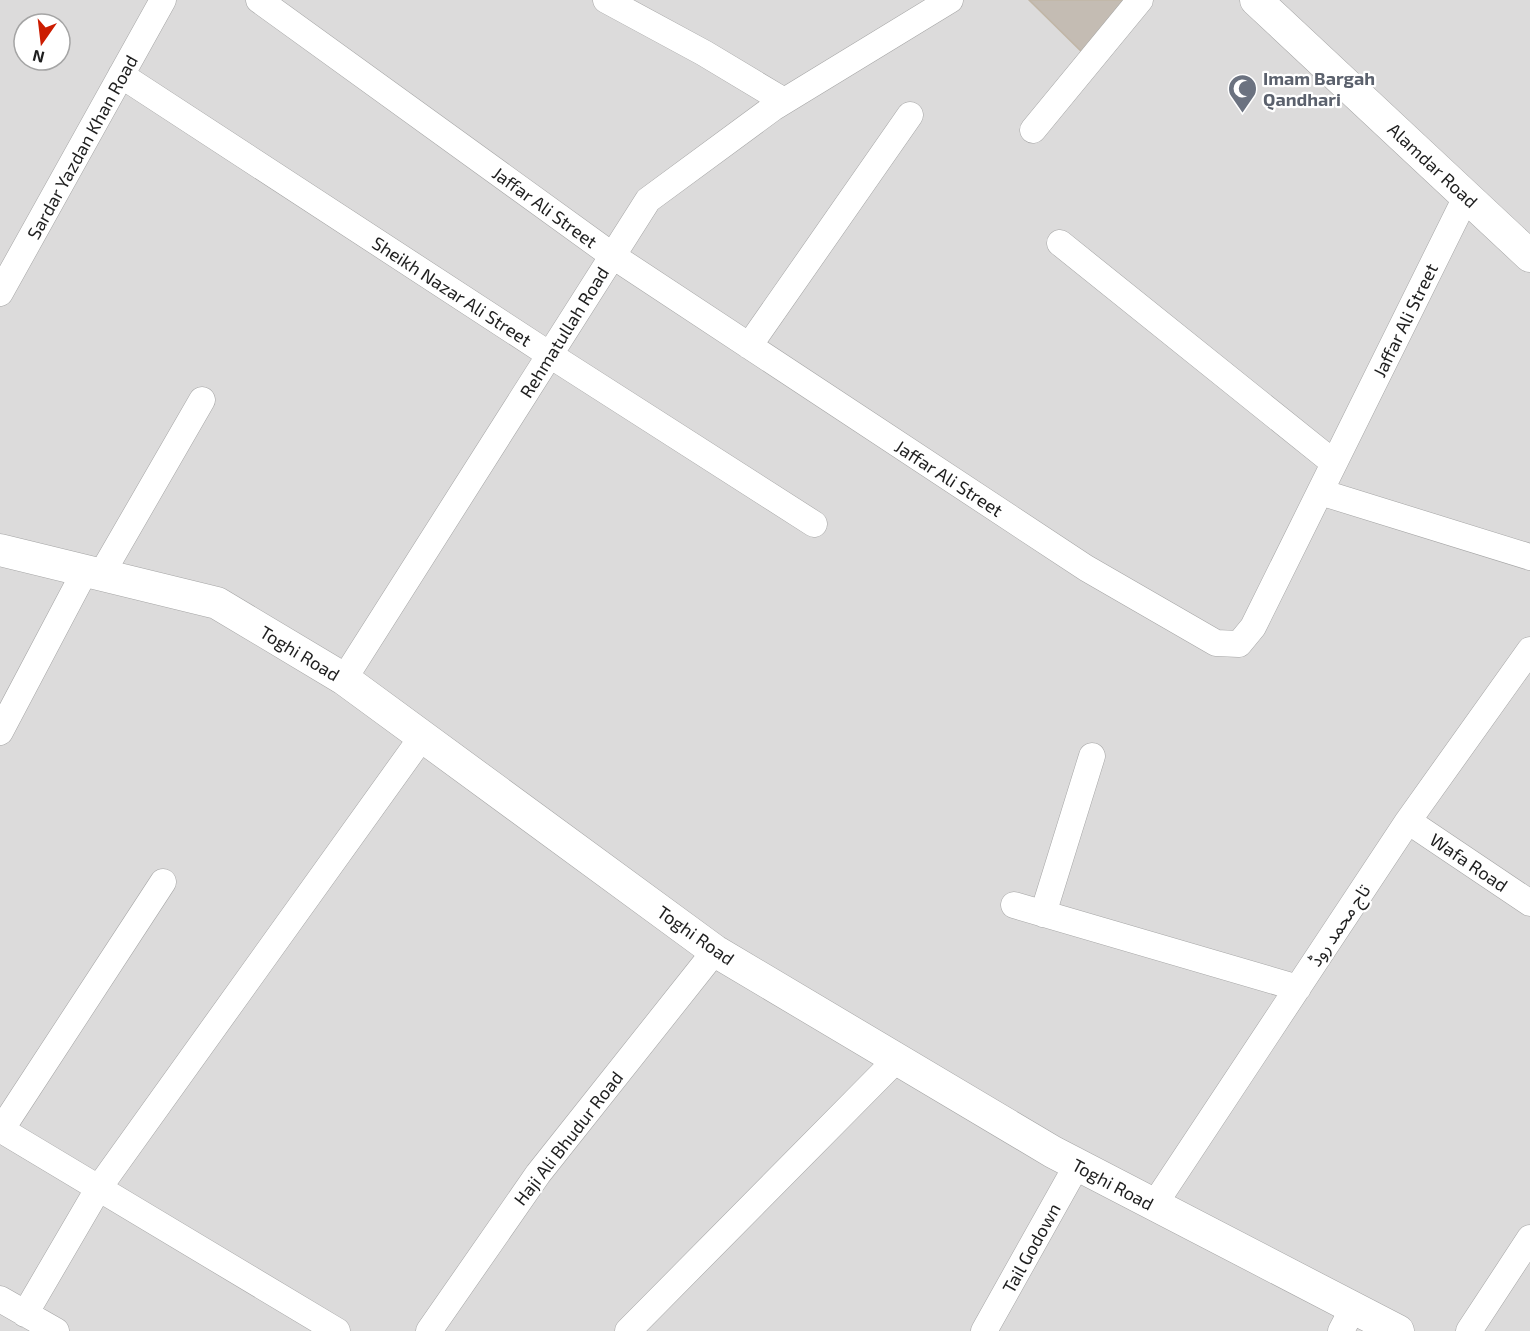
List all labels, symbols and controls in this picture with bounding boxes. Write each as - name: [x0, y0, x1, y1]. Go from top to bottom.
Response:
- north arrow: [12, 12, 72, 72]
- text: N: [30, 46, 46, 68]
- street label: Sardar Yazdan Khan Road: [22, 51, 142, 243]
- place label: Imam Bargah Qandhari: [1263, 67, 1375, 110]
- mosque icon: Imam Bargah Qandhari: [1226, 72, 1258, 114]
- street label: Alamdar Road: [1384, 118, 1482, 212]
- street label: Jaffar Ali Street: [488, 162, 602, 252]
- street label: Sheikh Nazar Ali Street: [368, 231, 536, 351]
- street label: Jaffar Ali Street: [1368, 259, 1442, 381]
- street label: Rehmatullah Road: [515, 262, 613, 402]
- street label: Jaffar Ali Street: [891, 435, 1007, 521]
- street label: Toghi Road: [256, 621, 344, 685]
- street label: Wafa Road: [1426, 828, 1512, 896]
- street label: تاج محمد روڈ: [1304, 880, 1377, 972]
- street label: Toghi Road: [653, 900, 739, 970]
- street label: Haji Ali Bhudur Road: [509, 1067, 627, 1209]
- street label: Toghi Road: [1068, 1153, 1158, 1215]
- street label: Tail Godown: [997, 1199, 1065, 1297]

